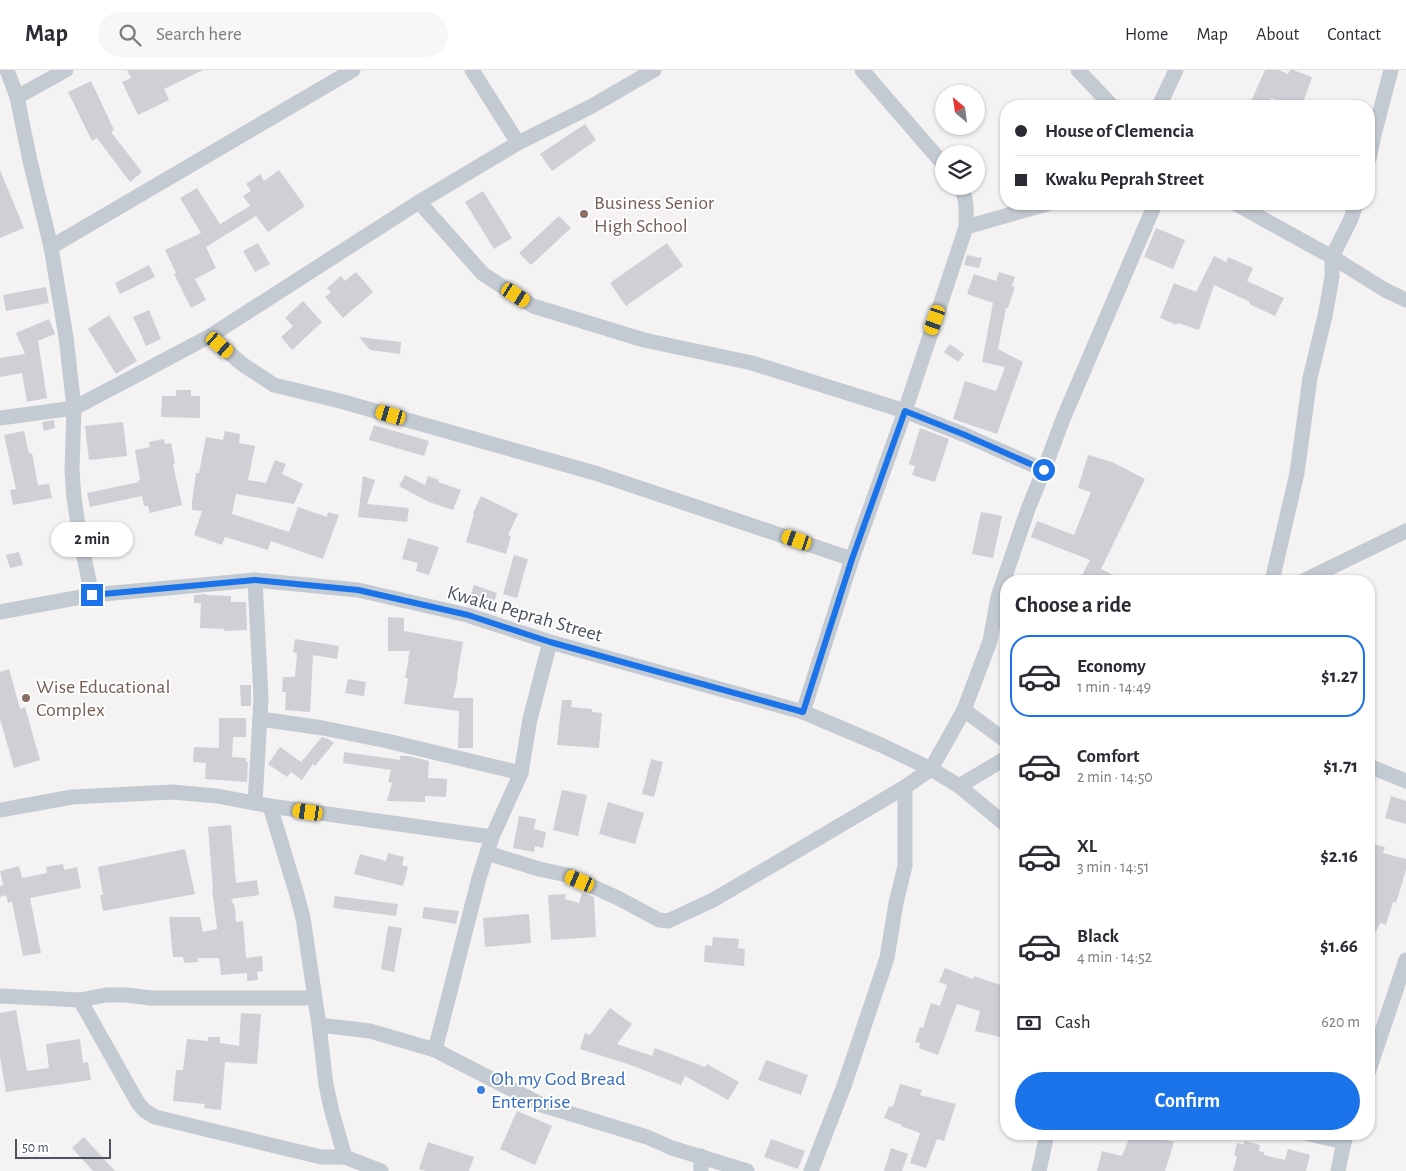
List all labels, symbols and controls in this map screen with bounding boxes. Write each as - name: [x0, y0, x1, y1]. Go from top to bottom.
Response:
- search box: [98, 12, 448, 57]
- icon: search: [116, 21, 144, 49]
- text: Map: [25, 22, 68, 46]
- text: Search here: [156, 25, 242, 44]
- text: Home: [1125, 26, 1168, 44]
- text: Map: [1196, 26, 1228, 44]
- text: About: [1256, 26, 1299, 44]
- text: Contact: [1327, 26, 1381, 44]
- north arrow: [935, 85, 985, 135]
- map controls: [935, 85, 985, 195]
- text: House of Clemencia: [1045, 122, 1194, 141]
- button: layers: [935, 145, 985, 195]
- text: Kwaku Peprah Street: [1045, 170, 1204, 189]
- place label: Business Senior High School: [594, 193, 715, 236]
- marker: Business Senior High School: [578, 208, 590, 220]
- car: [499, 281, 532, 309]
- car: [923, 303, 946, 337]
- car: [203, 329, 236, 361]
- car: [374, 404, 407, 426]
- route start: [1033, 459, 1055, 481]
- callout: 2 min: [51, 522, 133, 558]
- car: [780, 528, 813, 552]
- text: 2 min: [74, 531, 110, 547]
- street label: Kwaku Peprah Street: [445, 582, 605, 646]
- route end: [81, 584, 103, 606]
- text: Choose a ride: [1015, 594, 1131, 616]
- icon: car: [1017, 654, 1062, 699]
- text: Economy: [1077, 657, 1146, 676]
- text: $1.27: [1321, 667, 1358, 686]
- place label: Wise Educational Complex: [36, 677, 170, 720]
- text: 1 min · 14:49: [1077, 679, 1151, 695]
- marker: Wise Educational Complex: [20, 692, 32, 704]
- icon: car: [1017, 744, 1062, 789]
- text: Comfort: [1077, 747, 1139, 766]
- text: $1.71: [1323, 757, 1358, 776]
- text: 2 min · 14:50: [1077, 769, 1153, 785]
- car: [292, 802, 323, 822]
- icon: car: [1017, 834, 1062, 879]
- text: XL: [1077, 837, 1097, 856]
- text: $2.16: [1320, 847, 1358, 866]
- text: 3 min · 14:51: [1077, 859, 1149, 875]
- car: [563, 868, 596, 894]
- icon: car: [1017, 924, 1062, 969]
- text: Black: [1077, 927, 1119, 946]
- text: $1.66: [1320, 937, 1358, 956]
- text: 4 min · 14:52: [1077, 949, 1152, 965]
- icon: cash: [1015, 1009, 1043, 1037]
- text: Cash: [1055, 1013, 1091, 1032]
- text: 620 m: [1321, 1014, 1360, 1030]
- place label: Oh my God Bread Enterprise: [491, 1069, 626, 1112]
- button: Confirm: [1015, 1072, 1360, 1130]
- marker: Oh my God Bread Enterprise: [475, 1084, 487, 1096]
- scale bar: [15, 1136, 111, 1159]
- text: 50 m: [22, 1141, 49, 1155]

